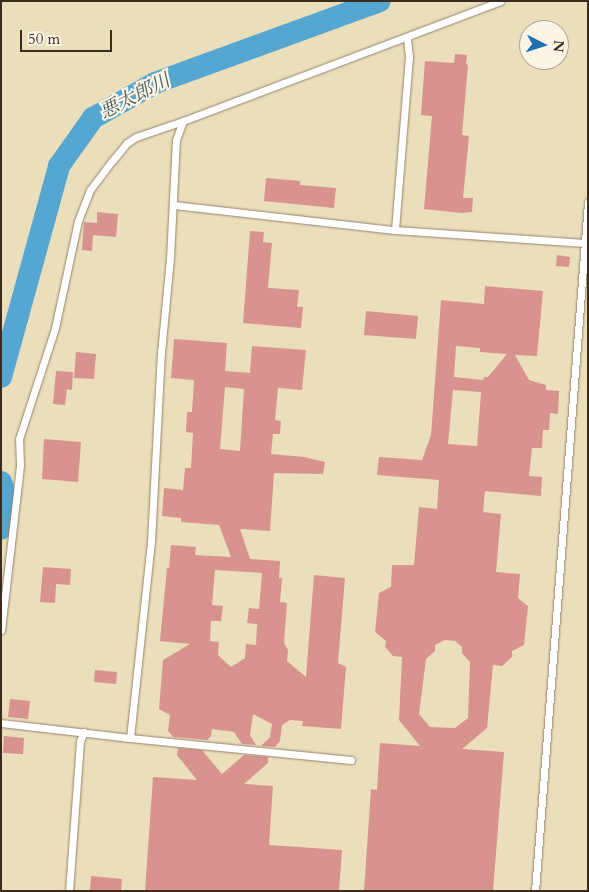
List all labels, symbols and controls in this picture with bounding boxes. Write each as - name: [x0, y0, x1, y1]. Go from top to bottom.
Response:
- scale bar: [22, 20, 115, 52]
- north arrow: [519, 20, 569, 70]
- text: 50 m: [28, 29, 60, 49]
- text: N: [548, 39, 568, 53]
- water label: 悪太郎川: [96, 70, 174, 124]

